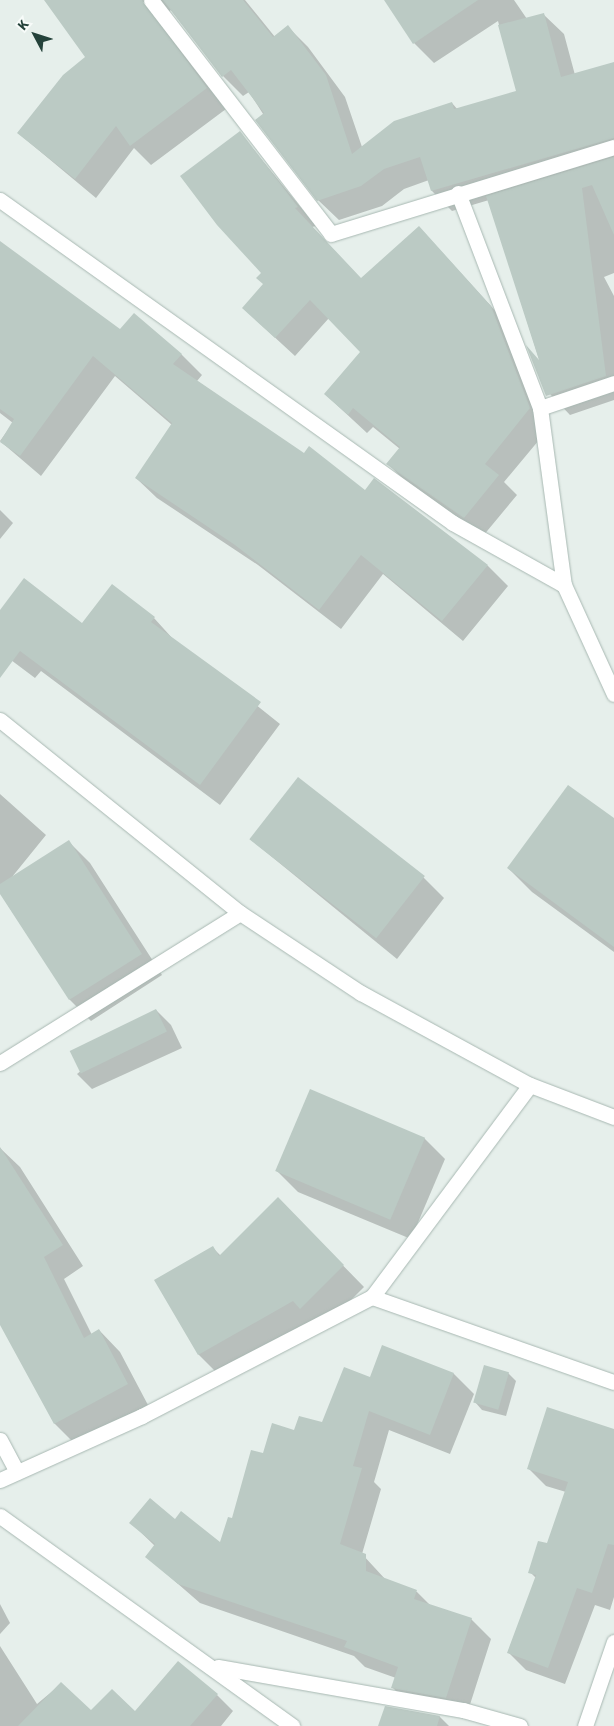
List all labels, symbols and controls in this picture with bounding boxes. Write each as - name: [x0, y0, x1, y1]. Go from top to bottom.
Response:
- north arrow: [10, 10, 60, 60]
- text: K: [13, 16, 34, 35]

